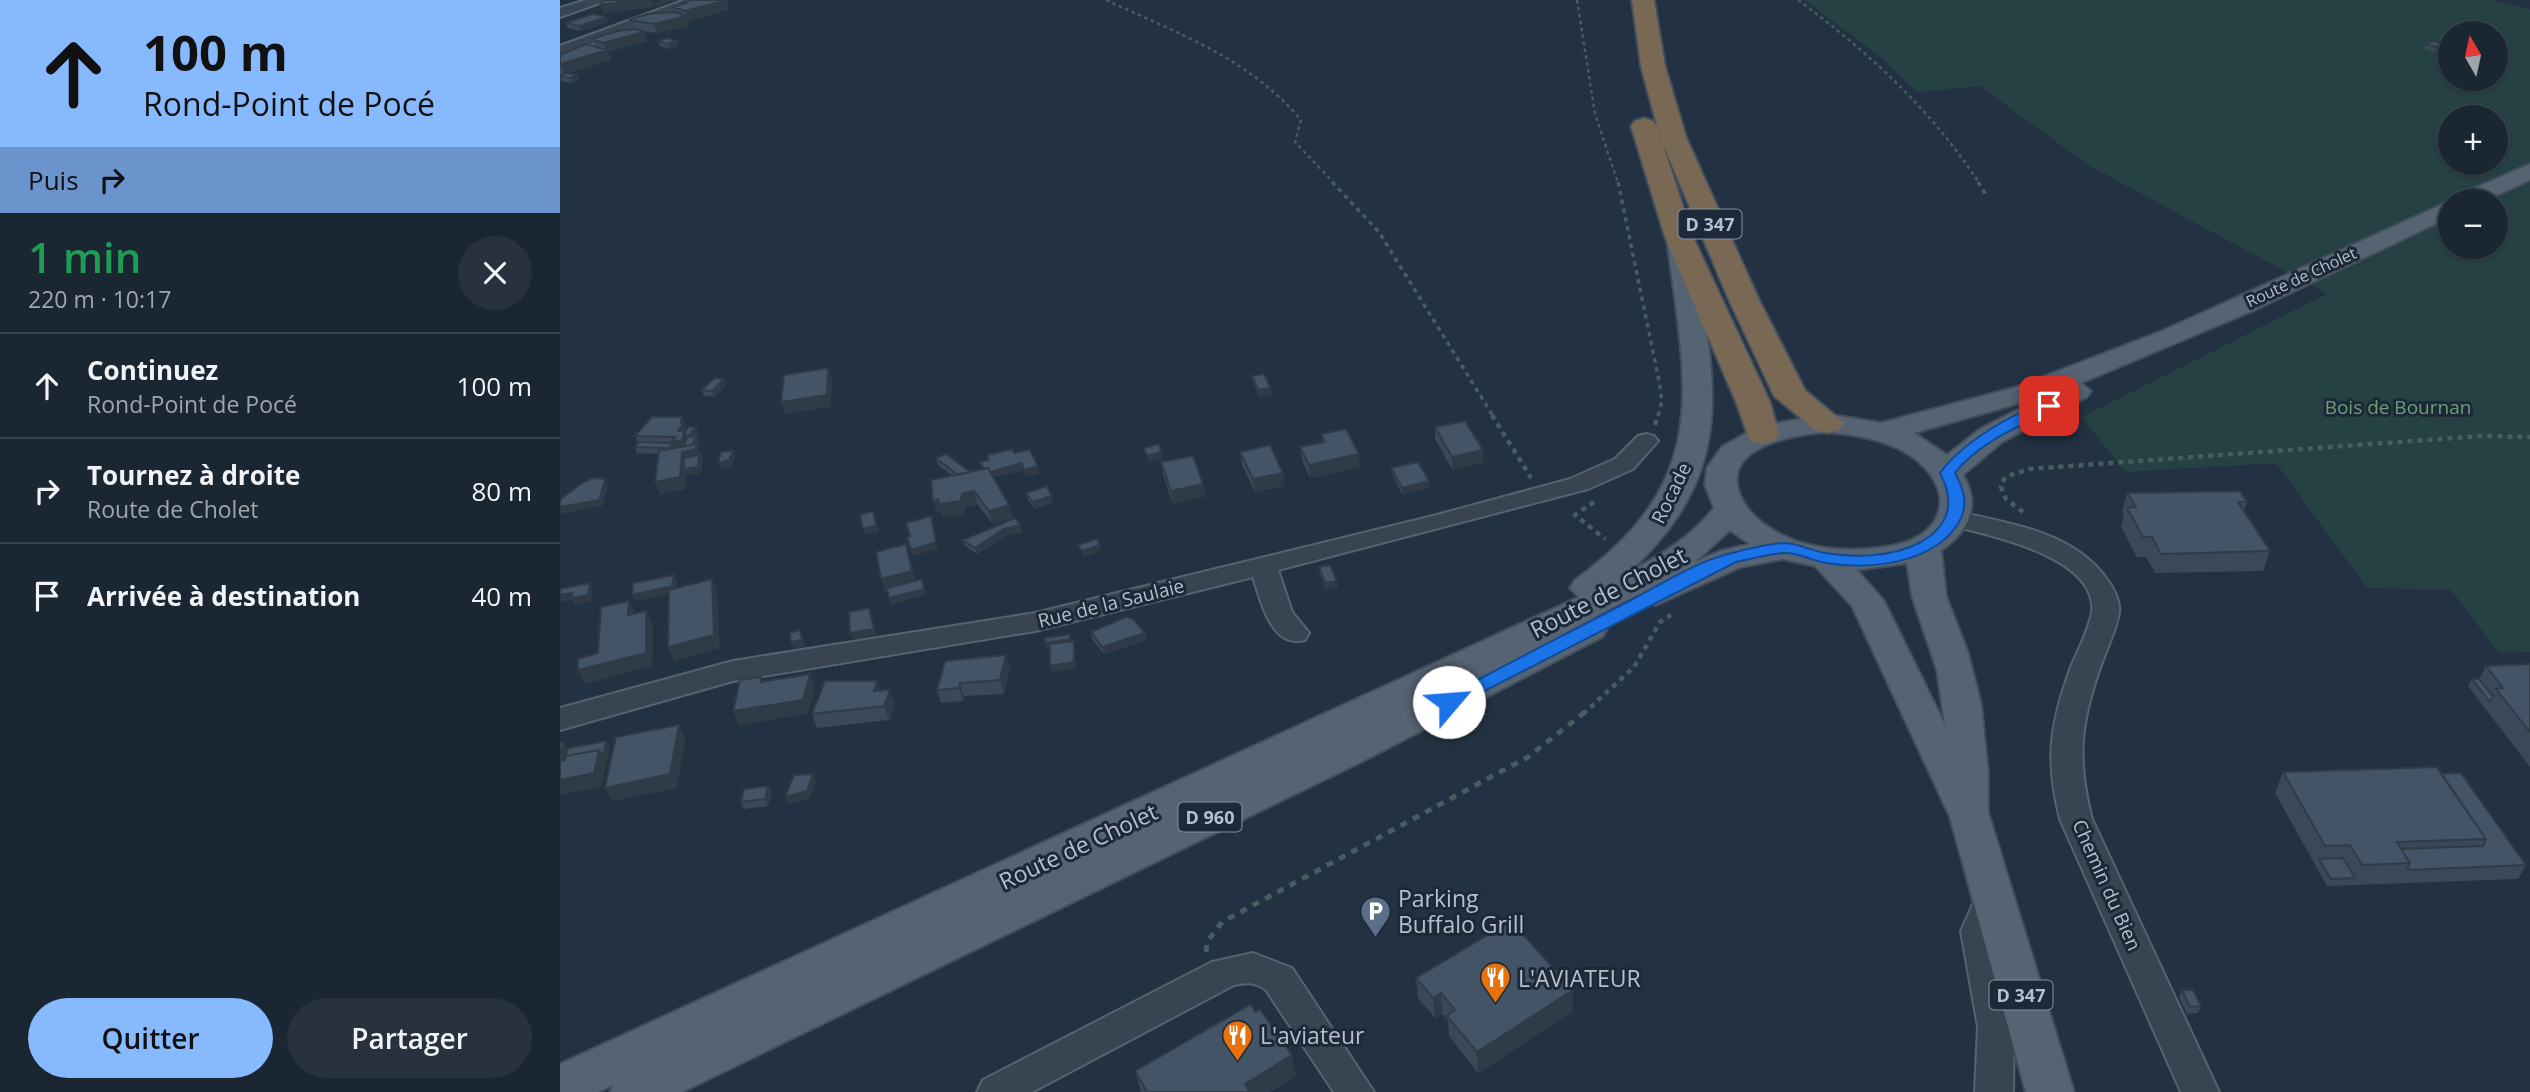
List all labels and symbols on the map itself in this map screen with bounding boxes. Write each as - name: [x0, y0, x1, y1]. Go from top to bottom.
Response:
- north arrow: [2438, 21, 2508, 91]
- road number: D 347: [1678, 210, 1742, 238]
- street label: Route de Cholet: [2242, 242, 2360, 312]
- pin: [2019, 376, 2079, 436]
- park label: Bois de Bournan: [2325, 394, 2471, 420]
- street label: Rocade: [1645, 458, 1697, 528]
- street label: Route de Cholet: [1524, 539, 1692, 645]
- street label: Rue de la Saulaie: [1035, 572, 1187, 634]
- position arrow: [1412, 665, 1486, 739]
- street label: Route de Cholet: [994, 795, 1162, 897]
- road number: D 960: [1178, 802, 1242, 832]
- street label: Chemin du Bien: [2066, 815, 2148, 955]
- place label: Parking Buffalo Grill: [1398, 882, 1524, 940]
- parking icon: Parking Buffalo Grill: [1358, 894, 1392, 938]
- restaurant icon: L'AVIATEUR: [1478, 961, 1512, 1005]
- place label: L'AVIATEUR: [1518, 962, 1641, 994]
- road number: D 347: [1990, 980, 2052, 1010]
- restaurant icon: L'aviateur: [1220, 1018, 1254, 1062]
- place label: L'aviateur: [1260, 1019, 1365, 1051]

